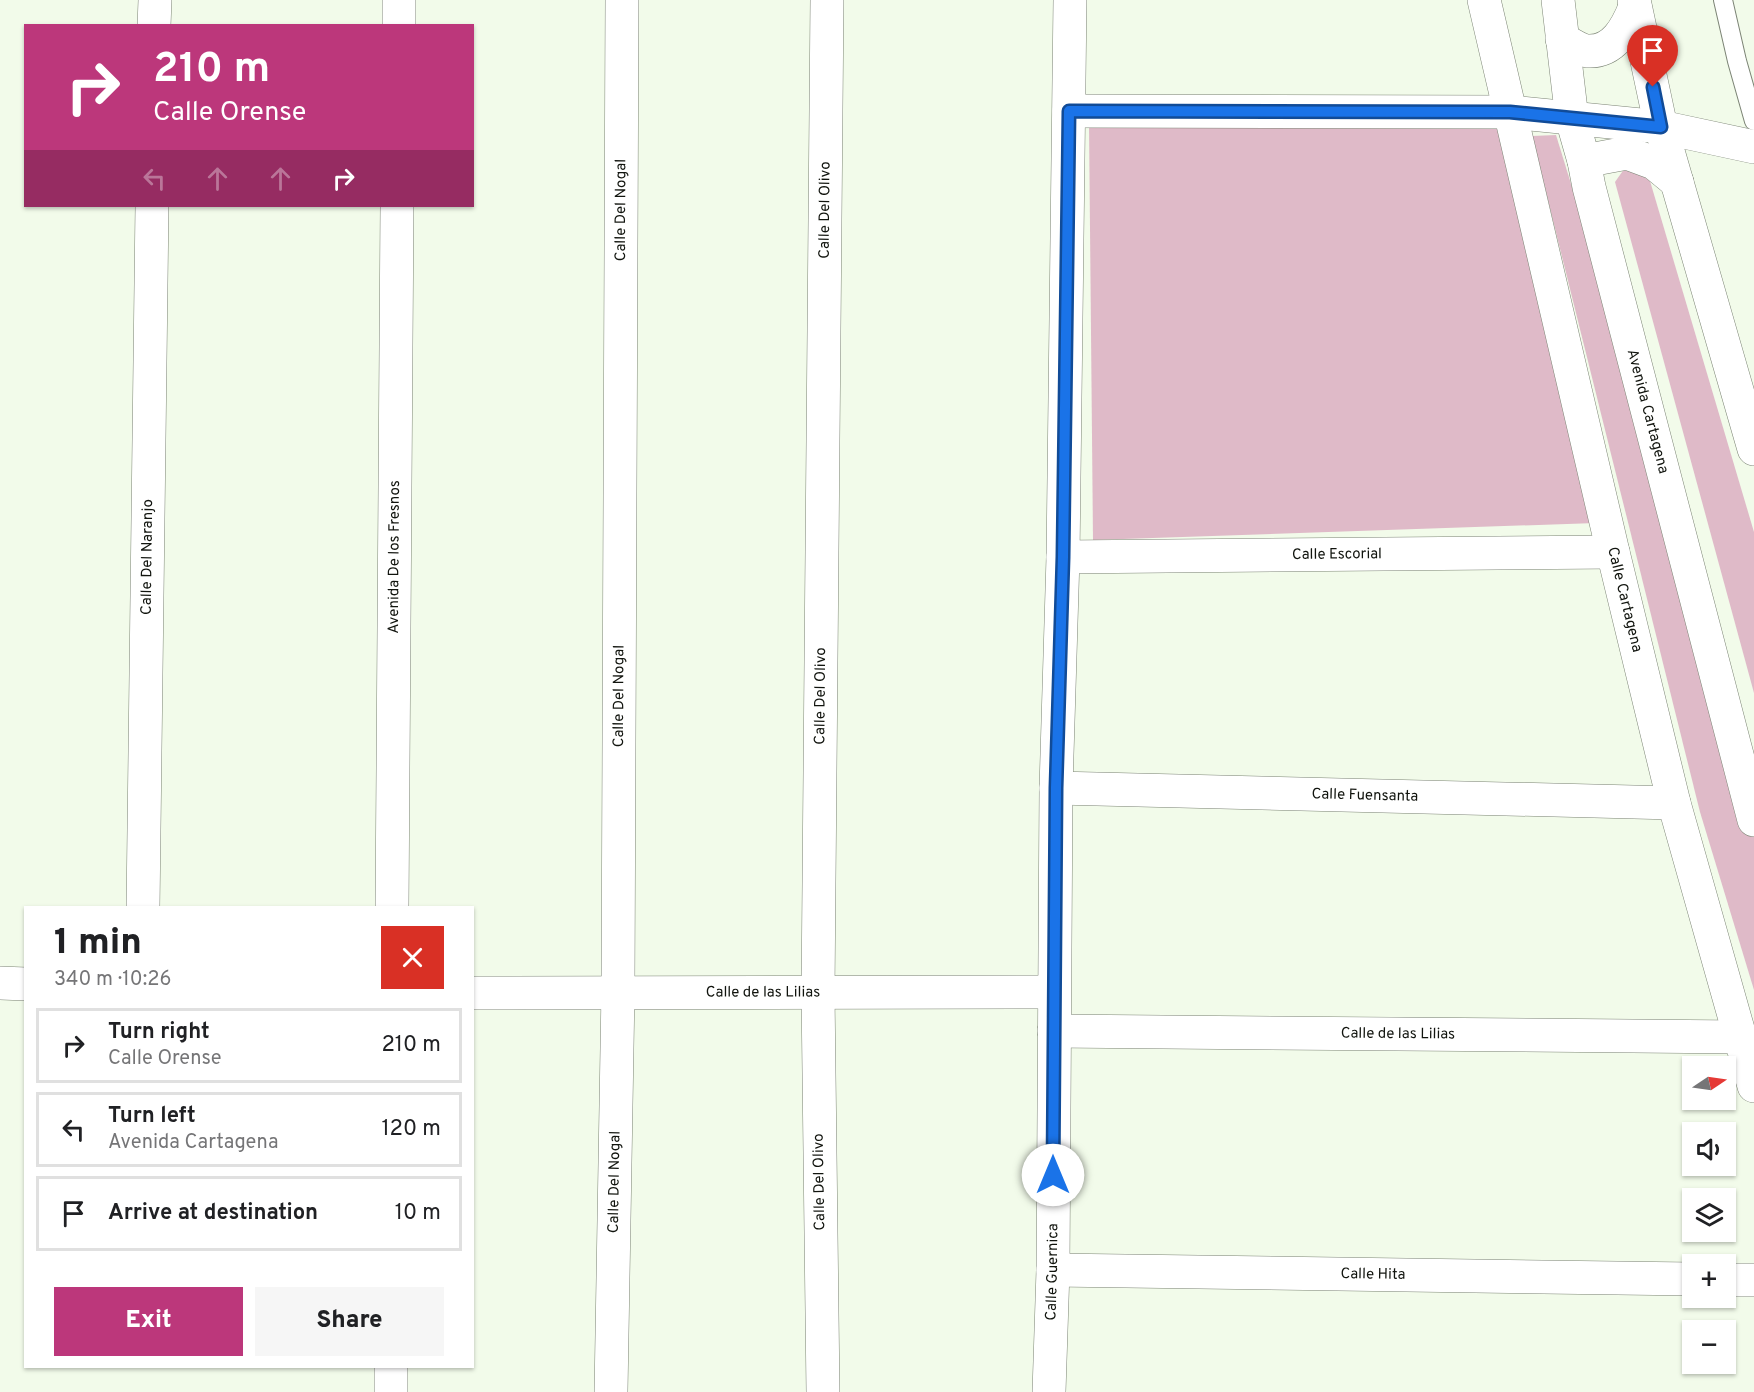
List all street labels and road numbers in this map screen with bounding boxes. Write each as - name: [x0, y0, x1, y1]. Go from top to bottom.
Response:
- street label: Calle Del Nogal: [611, 159, 631, 261]
- street label: Calle Del Olivo: [815, 161, 835, 259]
- street label: Avenida Cartagena: [1622, 347, 1673, 476]
- street label: Avenida De los Fresnos: [384, 480, 405, 634]
- street label: Calle Del Naranjo: [137, 499, 158, 615]
- street label: Calle Escorial: [1292, 545, 1382, 564]
- street label: Calle Cartagena: [1603, 545, 1647, 654]
- street label: Calle Del Nogal: [609, 645, 629, 747]
- street label: Calle Del Olivo: [811, 647, 831, 745]
- street label: Calle Fuensanta: [1311, 785, 1418, 806]
- street label: Calle de las Lilias: [706, 983, 820, 1002]
- street label: Calle de las Lilias: [1341, 1024, 1455, 1044]
- street label: Calle Del Nogal: [604, 1131, 625, 1233]
- street label: Calle Del Olivo: [810, 1133, 830, 1231]
- street label: Calle Guernica: [1042, 1223, 1063, 1321]
- street label: Calle Hita: [1340, 1265, 1406, 1284]

